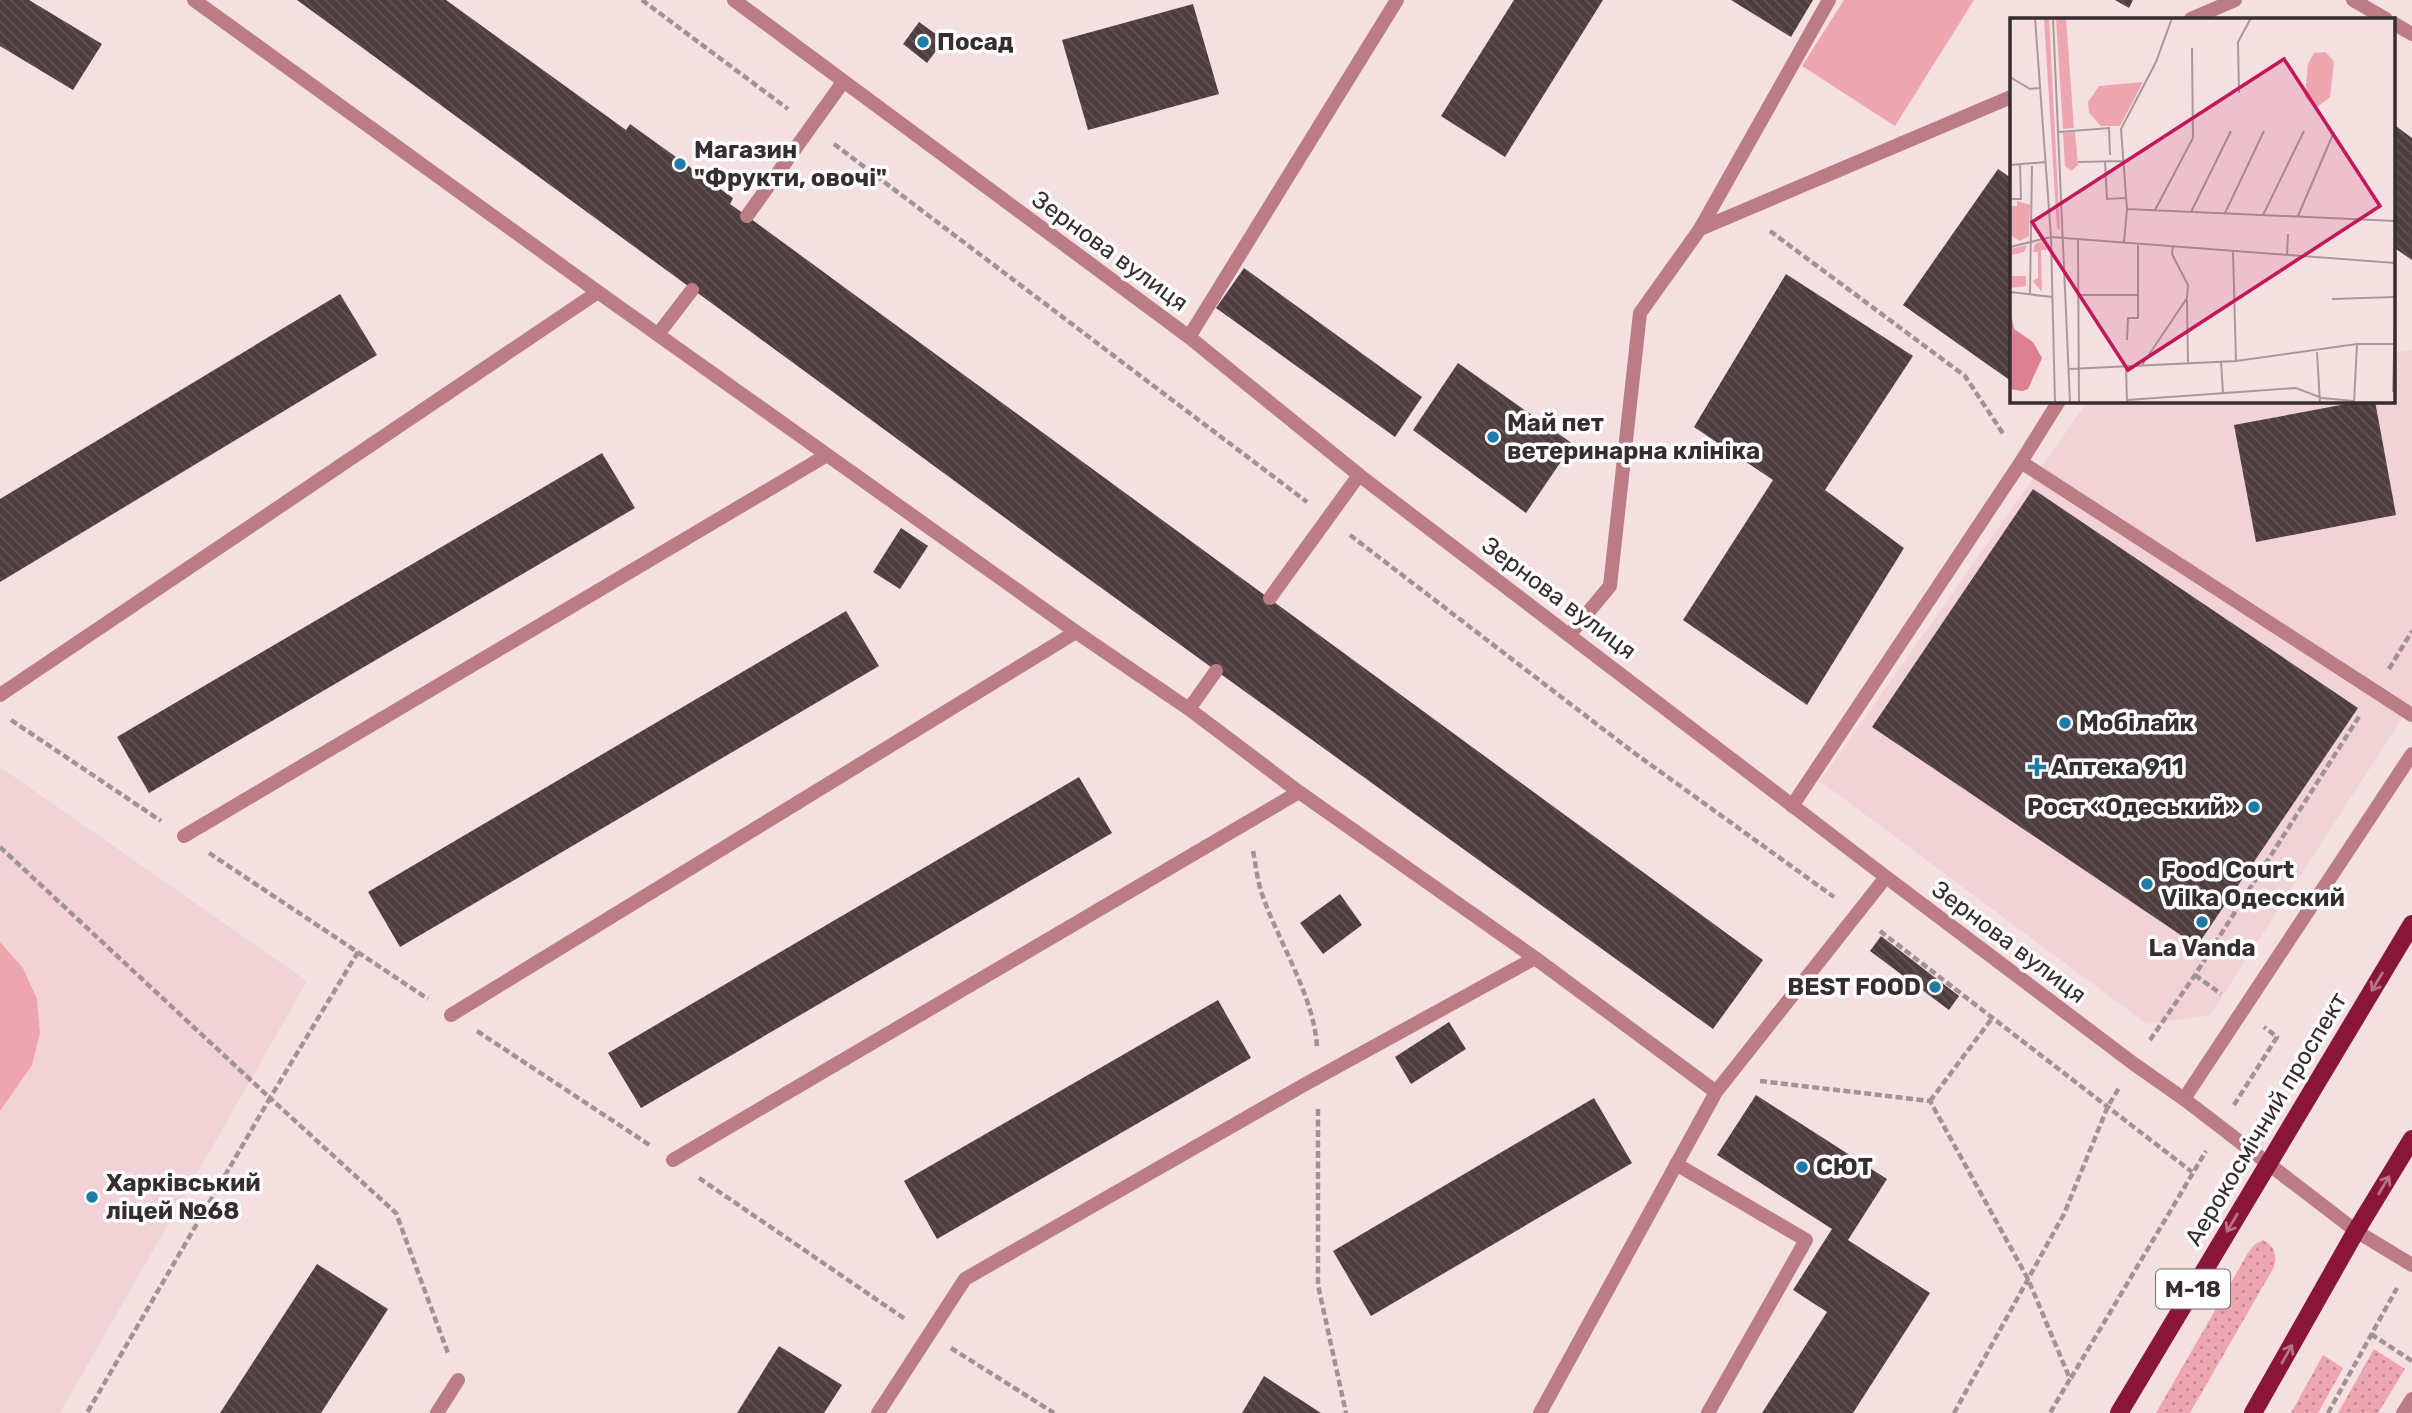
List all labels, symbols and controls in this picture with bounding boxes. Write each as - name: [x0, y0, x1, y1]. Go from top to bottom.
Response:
- inset map: [2010, 18, 2394, 402]
- place label: Посад: [937, 28, 1014, 56]
- marker: Посад: [915, 34, 931, 50]
- place label: Магазин "Фрукти, овочі": [694, 136, 887, 192]
- marker: Магазин "Фрукти, овочі": [672, 156, 688, 172]
- street label: Зернова вулиця: [1027, 185, 1193, 317]
- place label: Май пет ветеринарна клініка: [1507, 409, 1760, 465]
- marker: Май пет ветеринарна клініка: [1485, 429, 1501, 445]
- street label: Зернова вулиця: [1476, 531, 1642, 665]
- place label: Мобілайк: [2079, 709, 2195, 737]
- marker: Мобілайк: [2057, 715, 2073, 731]
- place label: Аптека 911: [2051, 753, 2184, 781]
- marker: Аптека 911: [2029, 759, 2045, 775]
- place label: Рост «Одеський»: [2027, 793, 2240, 821]
- marker: Рост «Одеський»: [2246, 799, 2262, 815]
- place label: Food Court Vilka Одесский: [2161, 856, 2345, 912]
- street label: Зернова вулиця: [1926, 875, 2092, 1009]
- marker: Food Court Vilka Одесский: [2139, 876, 2155, 892]
- marker: La Vanda: [2194, 914, 2210, 930]
- place label: La Vanda: [2148, 934, 2256, 962]
- one-way arrow: [2370, 972, 2384, 992]
- place label: BEST FOOD: [1787, 973, 1921, 1001]
- marker: BEST FOOD: [1927, 979, 1943, 995]
- street label: Аерокосмічний проспект: [2179, 987, 2353, 1251]
- place label: СЮТ: [1816, 1153, 1873, 1181]
- marker: СЮТ: [1794, 1159, 1810, 1175]
- place label: Харківський ліцей №68: [106, 1169, 261, 1225]
- one-way arrow: [2377, 1176, 2391, 1196]
- marker: Харківський ліцей №68: [84, 1189, 100, 1205]
- one-way arrow: [2225, 1212, 2239, 1232]
- road number: М-18: [2156, 1270, 2230, 1308]
- one-way arrow: [2280, 1344, 2294, 1364]

